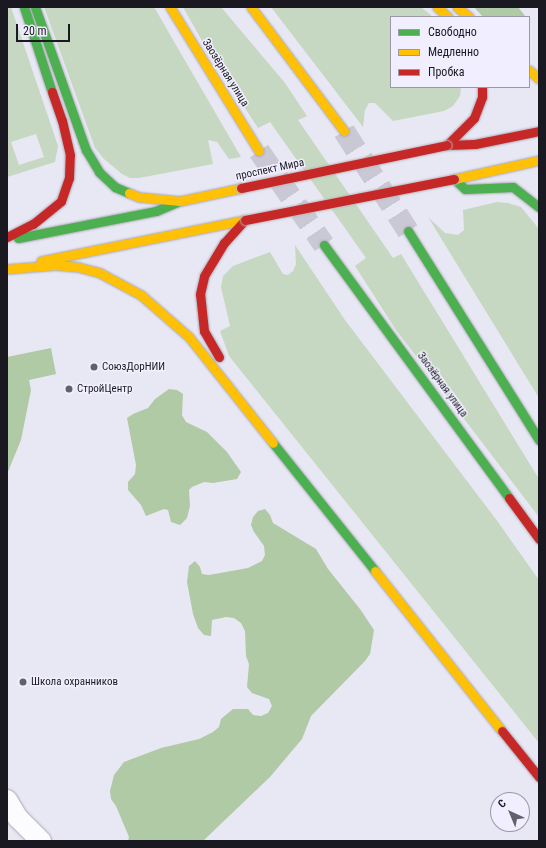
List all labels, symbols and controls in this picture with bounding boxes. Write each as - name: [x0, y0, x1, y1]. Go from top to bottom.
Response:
- scale bar: [18, 16, 72, 42]
- legend: [390, 16, 530, 88]
- text: 20 m: [23, 24, 47, 38]
- text: Свободно: [428, 25, 477, 39]
- street label: Заозёрная улица: [199, 37, 251, 109]
- text: Медленно: [428, 45, 479, 59]
- text: Пробка: [428, 65, 465, 79]
- street label: проспект Мира: [235, 156, 305, 184]
- street label: Заозёрная улица: [414, 350, 470, 420]
- place label: СоюзДорНИИ: [102, 360, 165, 374]
- marker: СоюзДорНИИ: [89, 362, 99, 372]
- place label: СтройЦентр: [77, 382, 132, 396]
- marker: СтройЦентр: [64, 384, 74, 394]
- place label: Школа охранников: [31, 675, 118, 689]
- marker: Школа охранников: [18, 677, 28, 687]
- north arrow: [490, 792, 530, 832]
- text: С: [495, 797, 509, 811]

